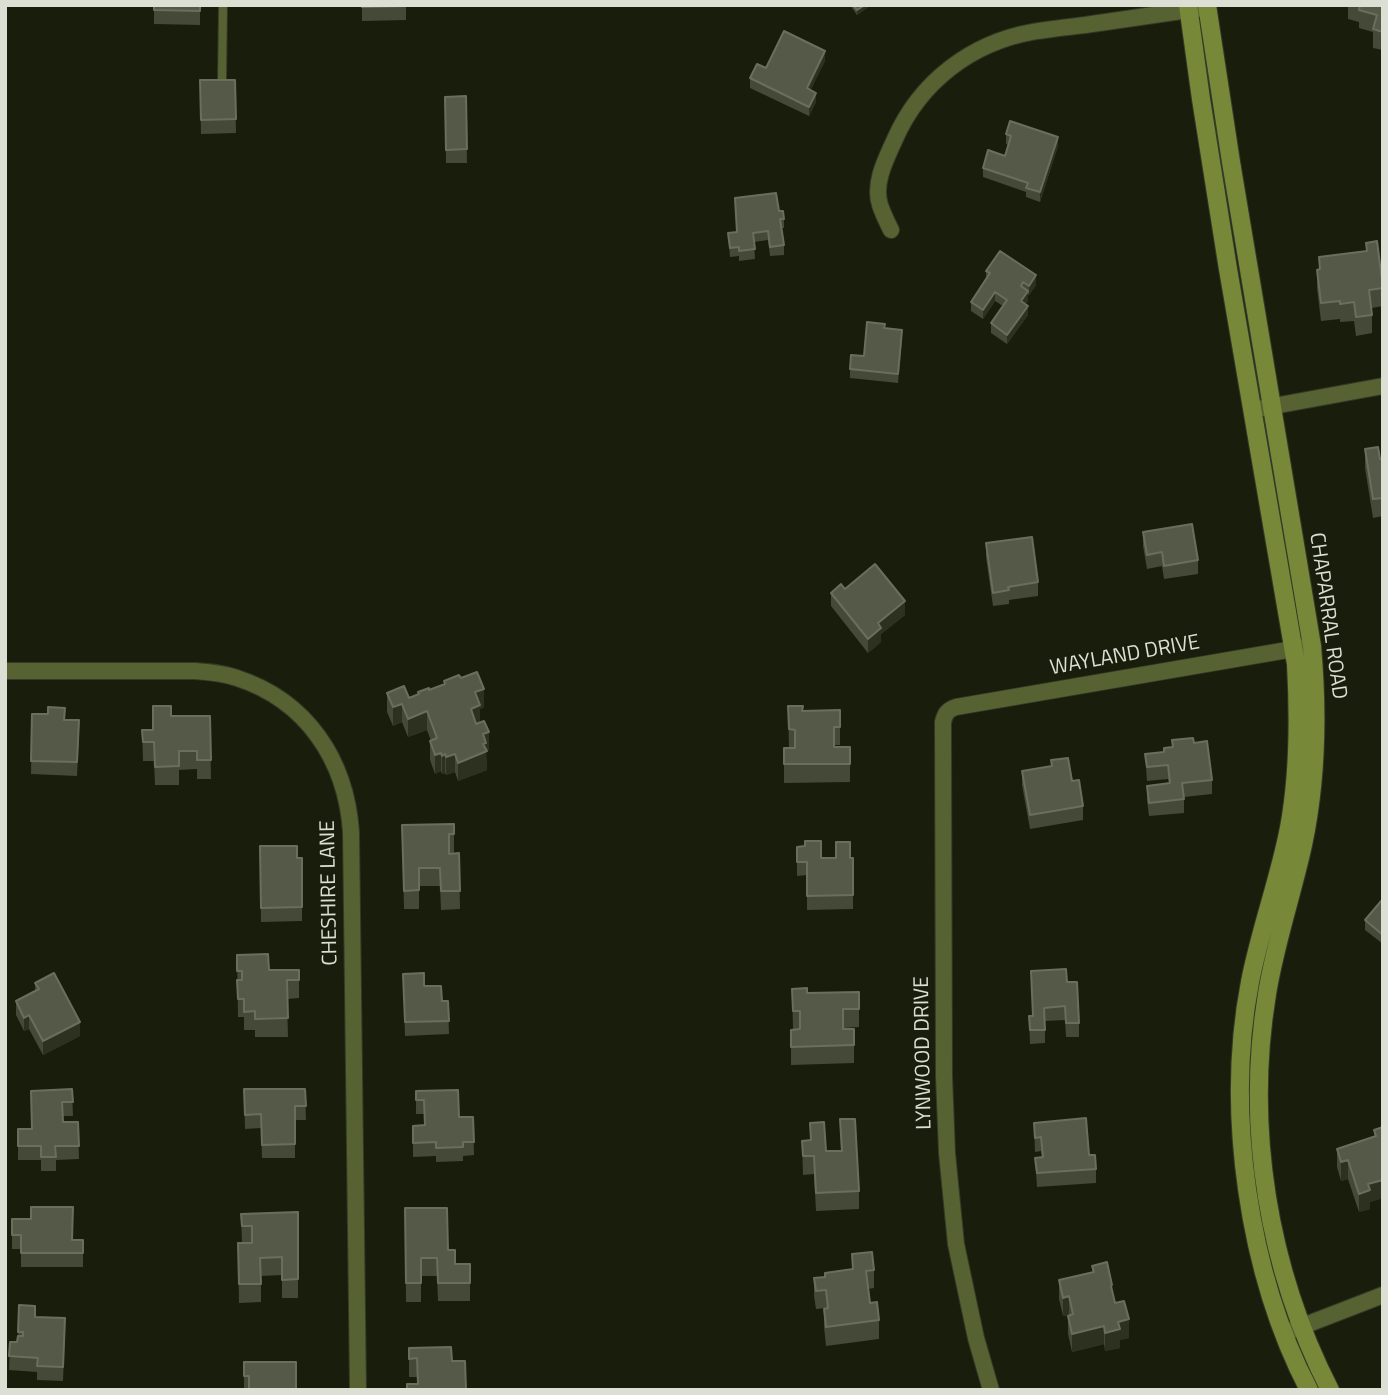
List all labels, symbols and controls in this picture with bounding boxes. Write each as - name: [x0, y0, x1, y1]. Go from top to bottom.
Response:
- street label: CHAPARRAL ROAD: [1303, 531, 1351, 701]
- street label: WAYLAND DRIVE: [1048, 630, 1202, 682]
- street label: CHESHIRE LANE: [316, 820, 344, 966]
- street label: LYNWOOD DRIVE: [910, 976, 938, 1130]

